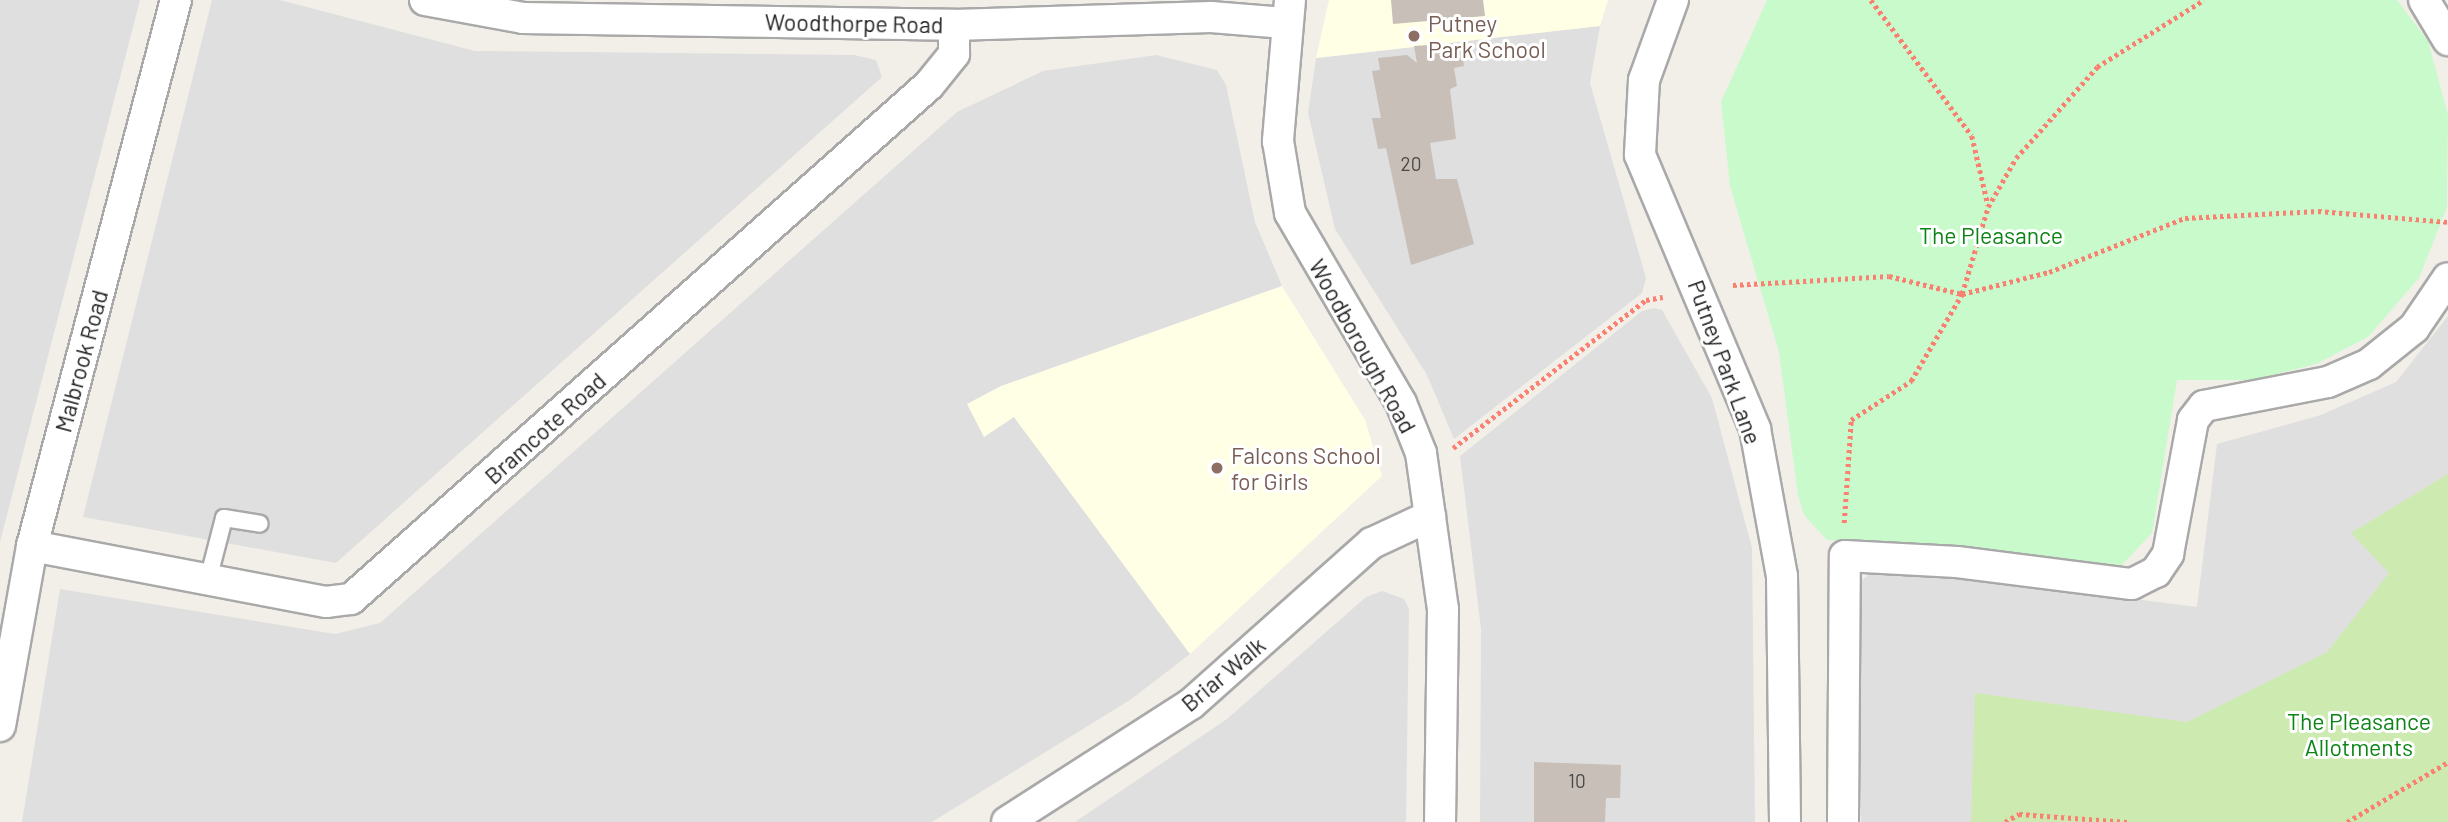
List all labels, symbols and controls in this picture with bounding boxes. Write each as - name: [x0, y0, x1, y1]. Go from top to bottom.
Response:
- street label: Woodthorpe Road: [765, 8, 943, 38]
- place label: Putney Park School: [1428, 9, 1546, 63]
- marker: Putney Park School: [1406, 28, 1422, 44]
- house number: 20: [1401, 153, 1421, 175]
- park label: The Pleasance: [1919, 221, 2063, 249]
- street label: Woodborough Road: [1304, 254, 1422, 438]
- street label: Putney Park Lane: [1682, 276, 1768, 448]
- street label: Malbrook Road: [49, 287, 113, 435]
- street label: Bramcote Road: [479, 366, 611, 490]
- place label: Falcons School for Girls: [1231, 441, 1381, 495]
- marker: Falcons School for Girls: [1209, 460, 1225, 476]
- street label: Briar Walk: [1175, 631, 1271, 717]
- park label: The Pleasance Allotments: [2287, 707, 2431, 761]
- house number: 10: [1568, 770, 1586, 792]

